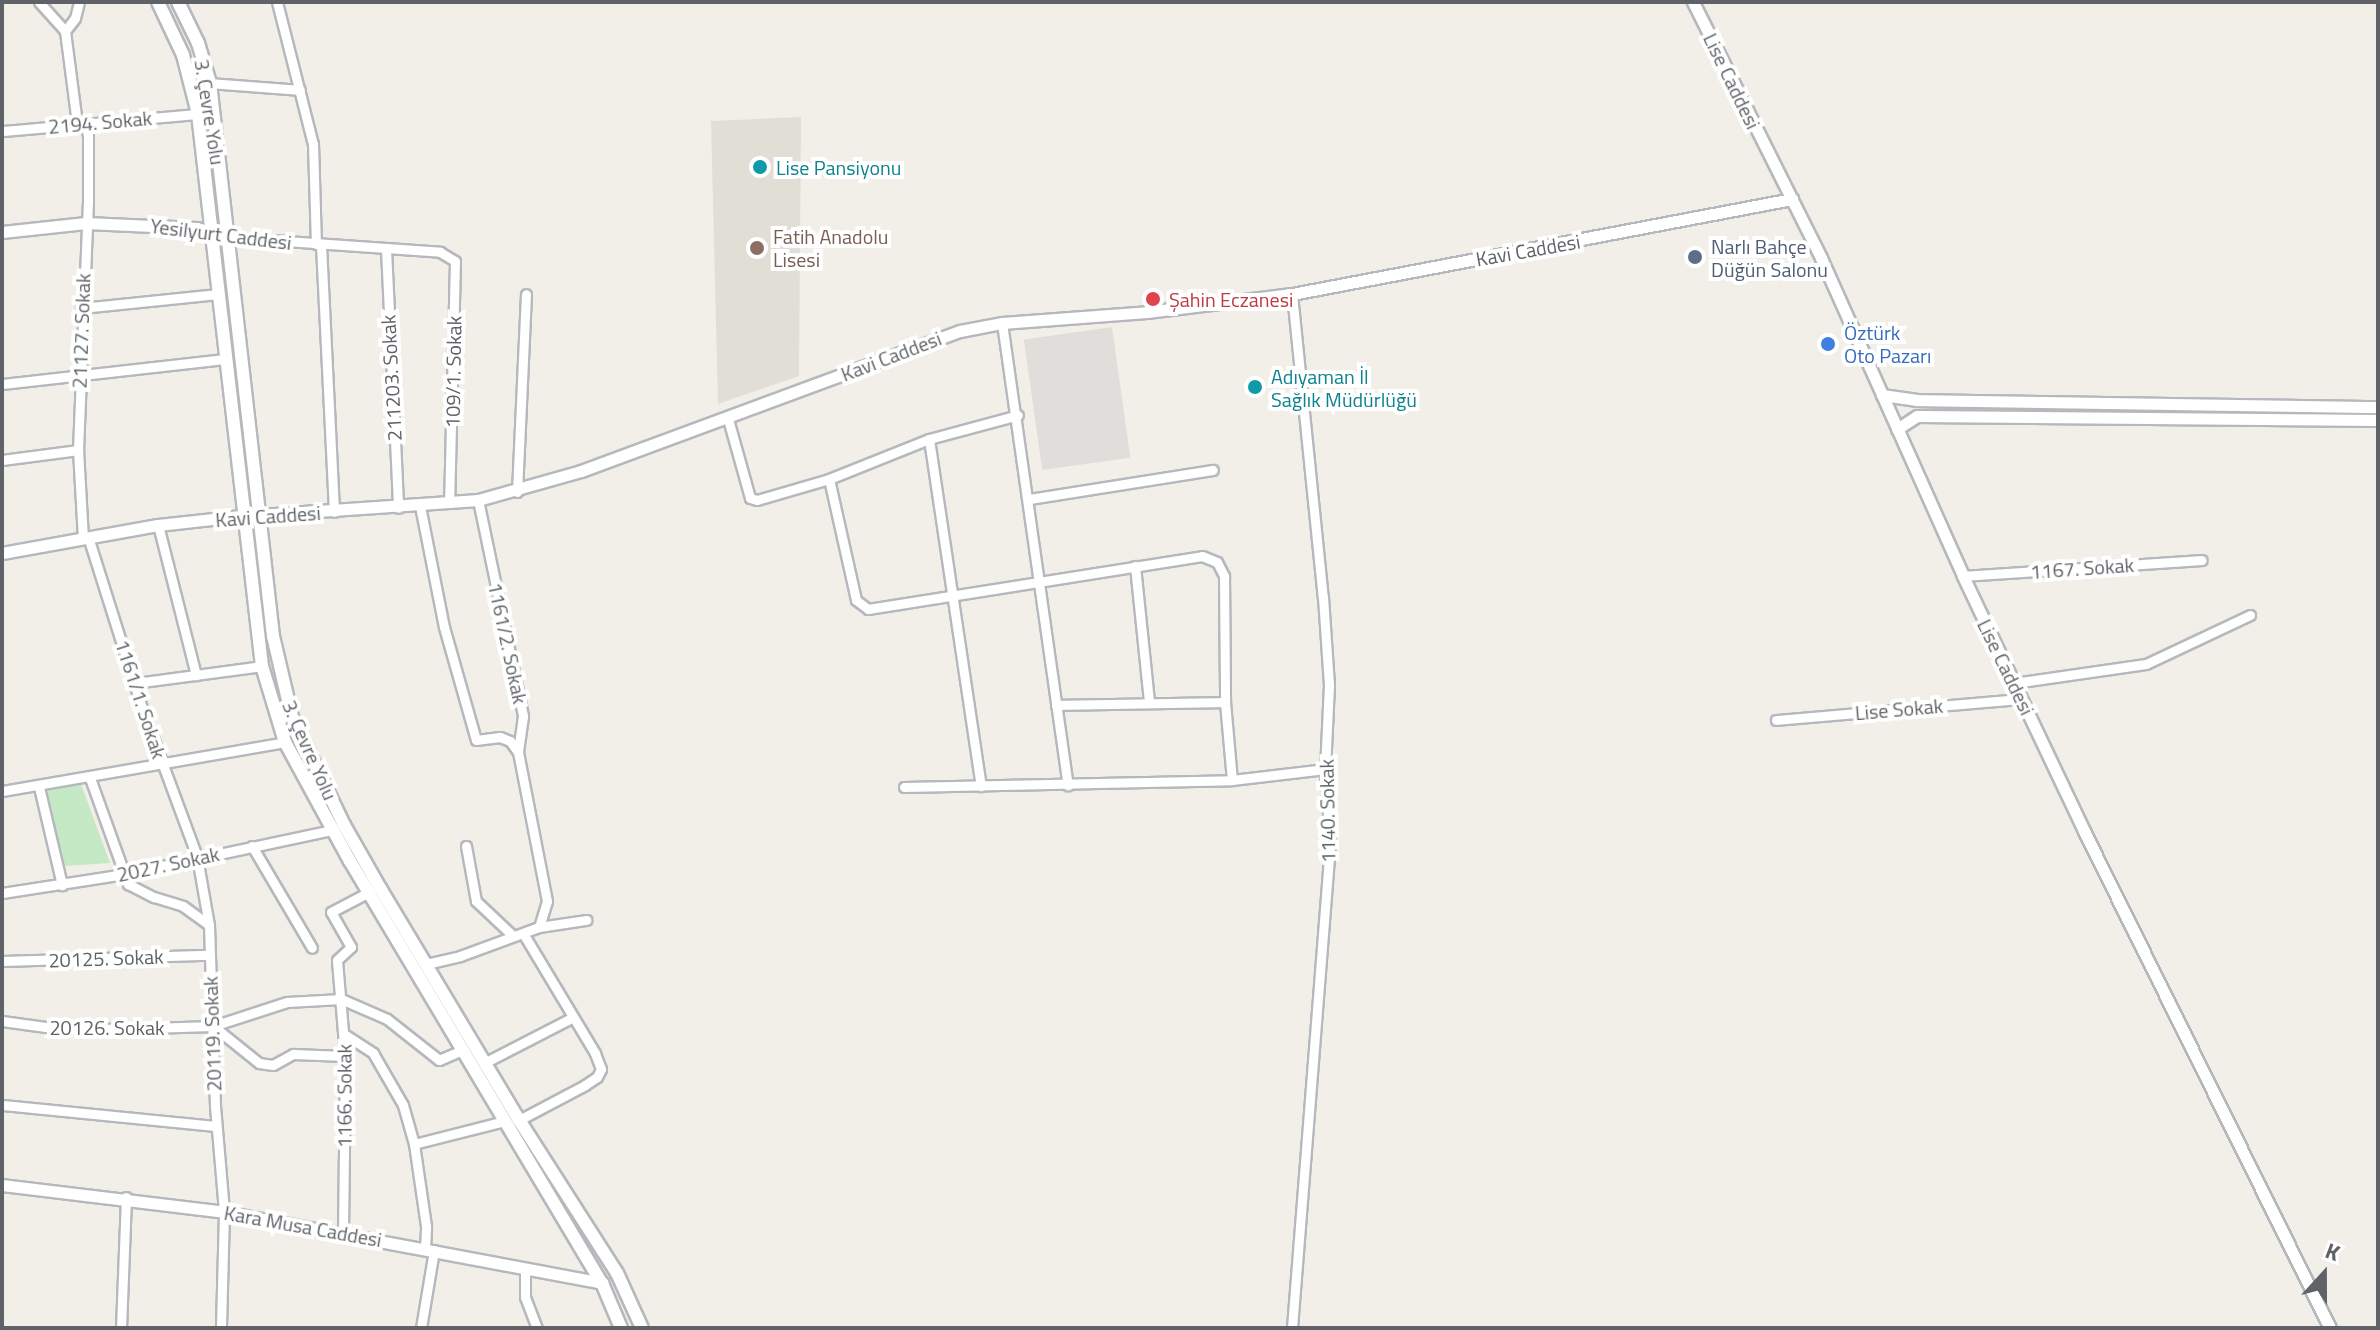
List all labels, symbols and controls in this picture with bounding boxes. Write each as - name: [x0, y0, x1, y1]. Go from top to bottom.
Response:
- street label: Lise Caddesi: [1699, 29, 1765, 133]
- street label: 3. Çevre Yolu: [190, 58, 230, 166]
- street label: 2194. Sokak: [47, 106, 153, 138]
- place label: Lise Pansiyonu: [776, 155, 901, 179]
- marker: Lise Pansiyonu: [751, 158, 769, 176]
- street label: Yesilyurt Caddesi: [149, 213, 293, 255]
- place label: Fatih Anadolu Lisesi: [773, 224, 888, 271]
- street label: Kavi Caddesi: [1474, 229, 1582, 271]
- place label: Narlı Bahçe Düğün Salonu: [1711, 234, 1828, 281]
- marker: Fatih Anadolu Lisesi: [748, 239, 766, 257]
- marker: Narlı Bahçe Düğün Salonu: [1686, 248, 1704, 266]
- street label: 21127. Sokak: [67, 273, 95, 389]
- place label: Şahin Eczanesi: [1169, 287, 1293, 311]
- marker: Şahin Eczanesi: [1144, 290, 1162, 308]
- street label: 211203. Sokak: [376, 314, 406, 442]
- street label: 109/1. Sokak: [440, 316, 466, 428]
- place label: Öztürk Oto Pazarı: [1844, 320, 1931, 367]
- street label: Kavi Caddesi: [837, 326, 945, 386]
- marker: Öztürk Oto Pazarı: [1819, 335, 1837, 353]
- place label: Adıyaman İl Sağlık Müdürlüğü: [1271, 364, 1417, 411]
- marker: Adıyaman İl Sağlık Müdürlüğü: [1246, 378, 1264, 396]
- street label: Kavi Caddesi: [215, 500, 321, 532]
- street label: 1167. Sokak: [2029, 552, 2135, 584]
- street label: 1161/2. Sokak: [483, 580, 533, 706]
- street label: Lise Caddesi: [1973, 615, 2039, 719]
- street label: 1161/1. Sokak: [111, 637, 171, 761]
- street label: Lise Sokak: [1854, 693, 1944, 725]
- street label: 3. Çevre Yolu: [277, 696, 343, 804]
- street label: 1140. Sokak: [1314, 759, 1340, 863]
- street label: 2027. Sokak: [115, 841, 221, 887]
- street label: 20125. Sokak: [48, 944, 164, 972]
- street label: 20119. Sokak: [198, 976, 226, 1092]
- street label: 20126. Sokak: [49, 1015, 165, 1039]
- street label: 1166. Sokak: [332, 1044, 356, 1148]
- street label: Kara Musa Caddesi: [222, 1200, 384, 1252]
- text: K: [2320, 1233, 2345, 1270]
- north arrow: [2284, 1234, 2364, 1314]

